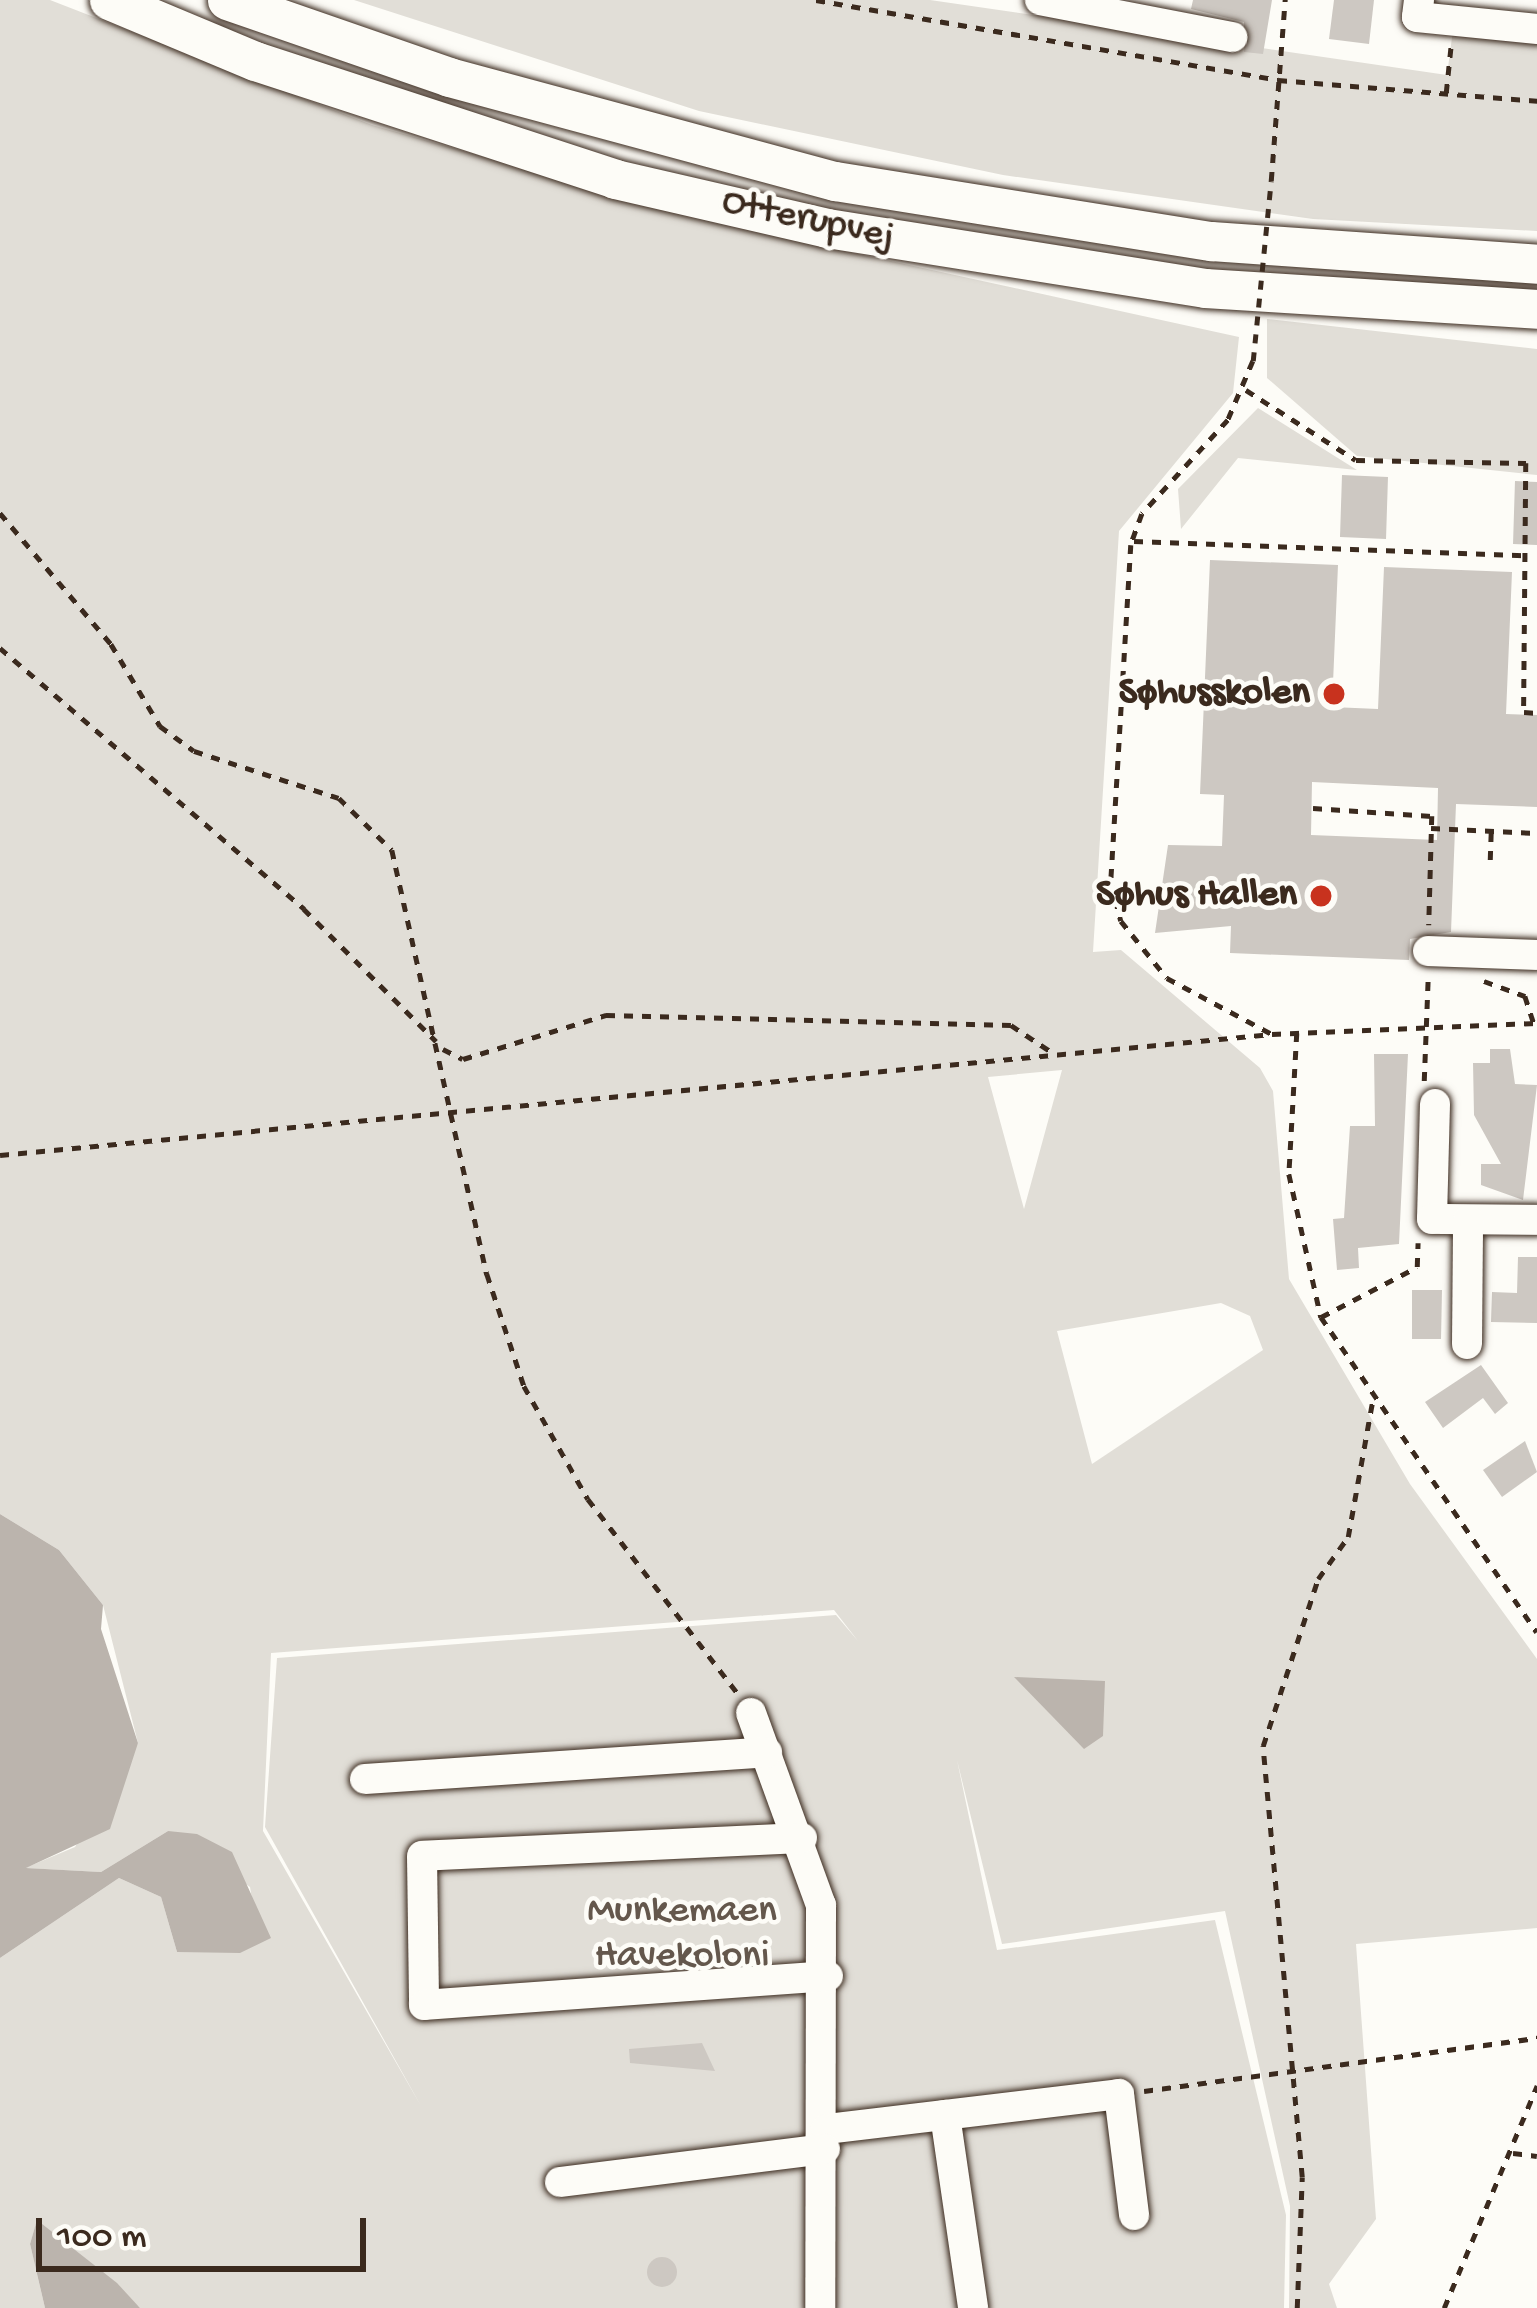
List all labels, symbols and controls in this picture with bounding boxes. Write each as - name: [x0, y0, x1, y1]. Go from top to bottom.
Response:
- street label: Otterupvej: [717, 180, 899, 262]
- place label: Søhusskolen: [1119, 671, 1310, 717]
- marker: Søhusskolen: [1321, 681, 1347, 707]
- place label: Søhus Hallen: [1096, 873, 1297, 919]
- marker: Søhus Hallen: [1308, 883, 1334, 909]
- park label: Munkemaen Havekoloni: [587, 1890, 777, 1981]
- scale bar: [42, 2194, 372, 2268]
- text: 100 m: [57, 2217, 147, 2260]

